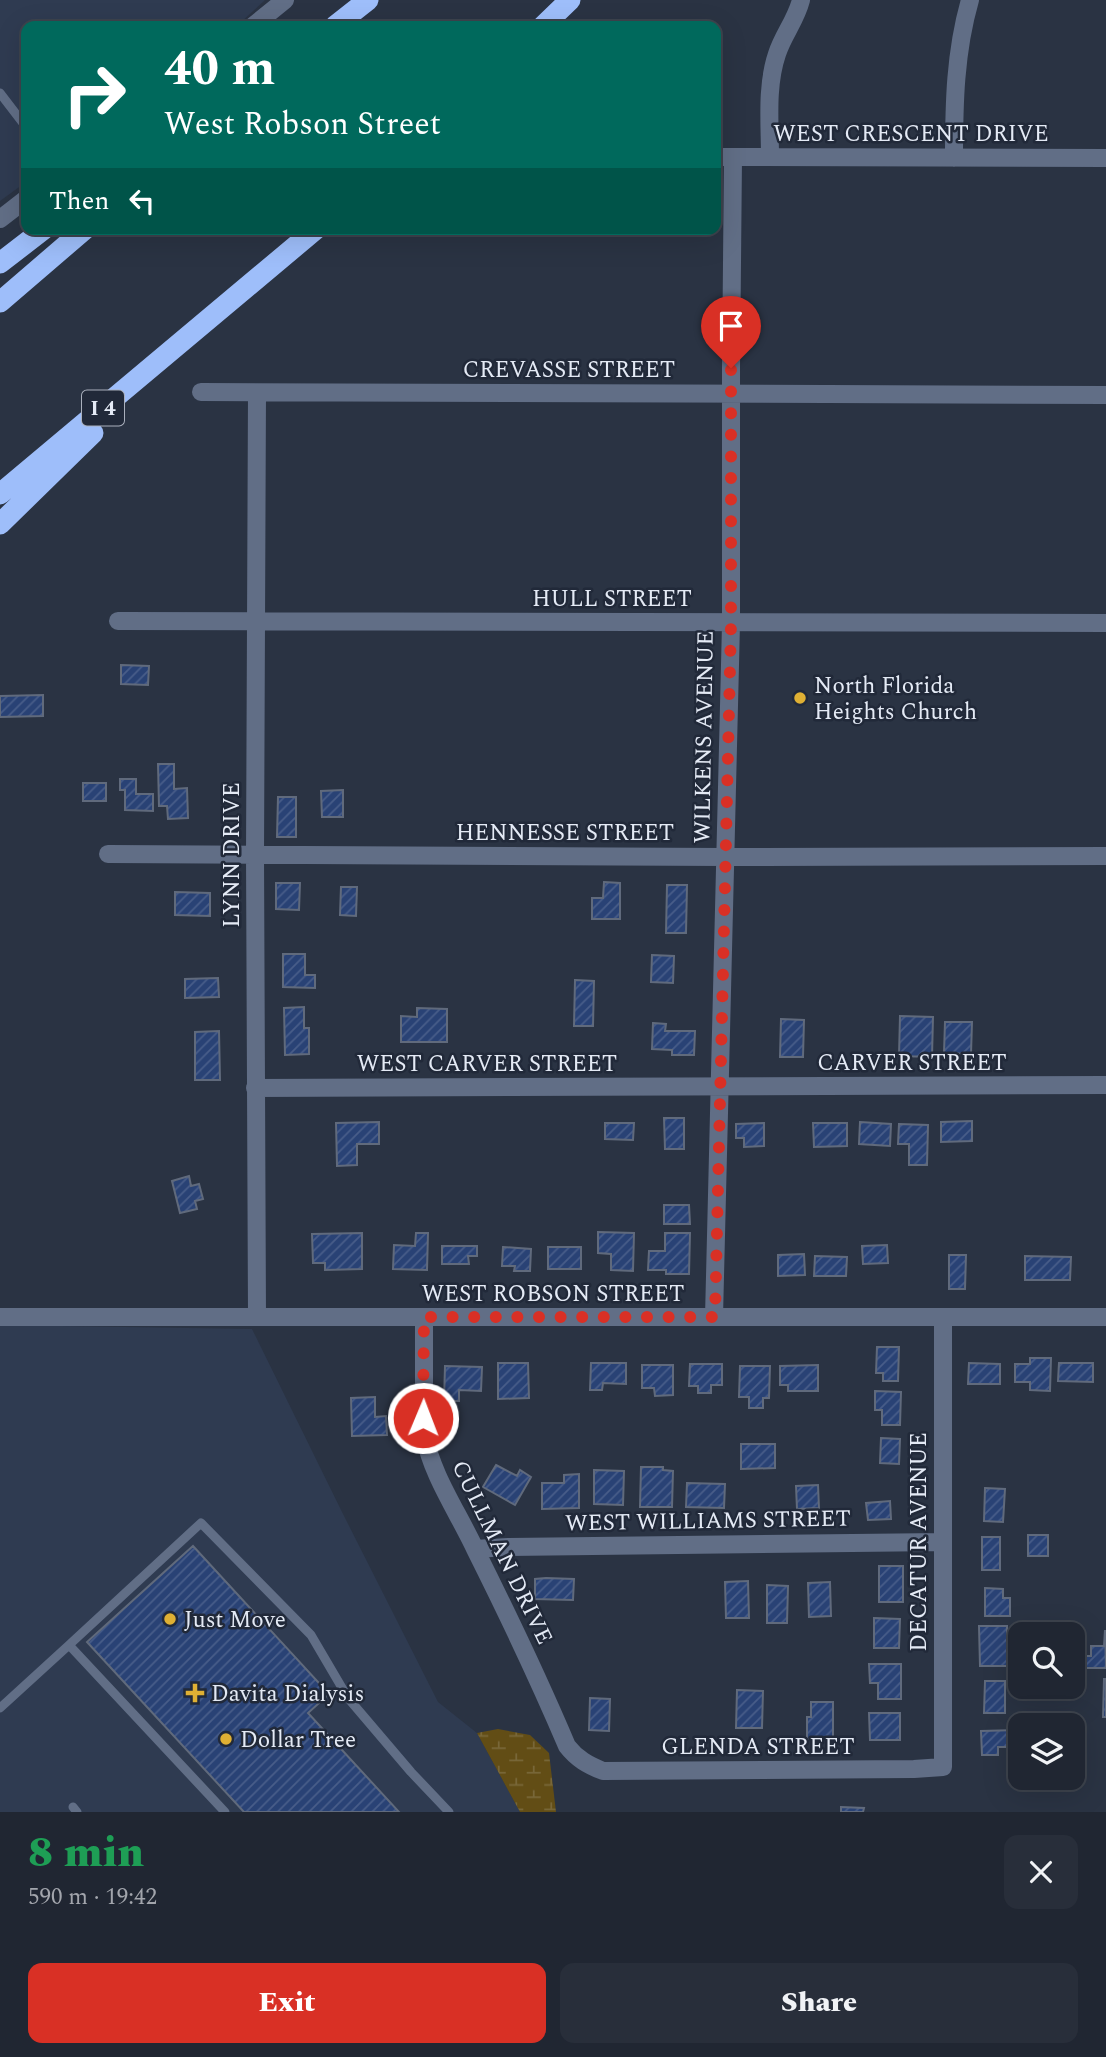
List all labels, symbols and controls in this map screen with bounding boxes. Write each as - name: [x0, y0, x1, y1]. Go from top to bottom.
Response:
- text: 40 m: [164, 32, 275, 107]
- icon: right: [49, 49, 140, 140]
- text: West Robson Street: [164, 100, 441, 149]
- street label: WEST CRESCENT DRIVE: [773, 117, 1049, 152]
- text: Then: [49, 181, 109, 221]
- icon: left: [123, 182, 161, 220]
- pin: [701, 296, 761, 368]
- icon: arrive: [712, 307, 750, 345]
- street label: CREVASSE STREET: [463, 353, 675, 388]
- road number: I 4: [82, 390, 124, 426]
- street label: HULL STREET: [532, 582, 692, 617]
- street label: WILKENS AVENUE: [685, 630, 724, 844]
- place label: North Florida Heights Church: [814, 669, 977, 730]
- marker: North Florida Heights Church: [792, 690, 808, 706]
- street label: LYNN DRIVE: [215, 782, 250, 928]
- street label: HENNESSE STREET: [456, 816, 674, 851]
- street label: CARVER STREET: [817, 1046, 1007, 1081]
- street label: WEST CARVER STREET: [357, 1047, 617, 1082]
- street label: WEST ROBSON STREET: [421, 1277, 685, 1312]
- position arrow: [386, 1381, 460, 1455]
- street label: DECATUR AVENUE: [902, 1432, 937, 1652]
- street label: CULLMAN DRIVE: [442, 1455, 561, 1651]
- street label: WEST WILLIAMS STREET: [565, 1502, 851, 1541]
- place label: Just Move: [184, 1603, 286, 1638]
- marker: Just Move: [162, 1611, 178, 1627]
- map controls: [1008, 1622, 1085, 1790]
- button: search: [1008, 1622, 1085, 1699]
- place label: Davita Dialysis: [211, 1677, 364, 1712]
- marker: Davita Dialysis: [185, 1683, 205, 1703]
- button: layers: [1008, 1713, 1085, 1790]
- place label: Dollar Tree: [240, 1723, 356, 1758]
- street label: GLENDA STREET: [661, 1730, 855, 1765]
- marker: Dollar Tree: [218, 1731, 234, 1747]
- text: 8 min: [28, 1822, 144, 1885]
- button: close: [1004, 1835, 1078, 1909]
- text: 590 m · 19:42: [28, 1880, 157, 1915]
- button: Exit: [28, 1963, 546, 2043]
- button: Share: [560, 1963, 1078, 2043]

